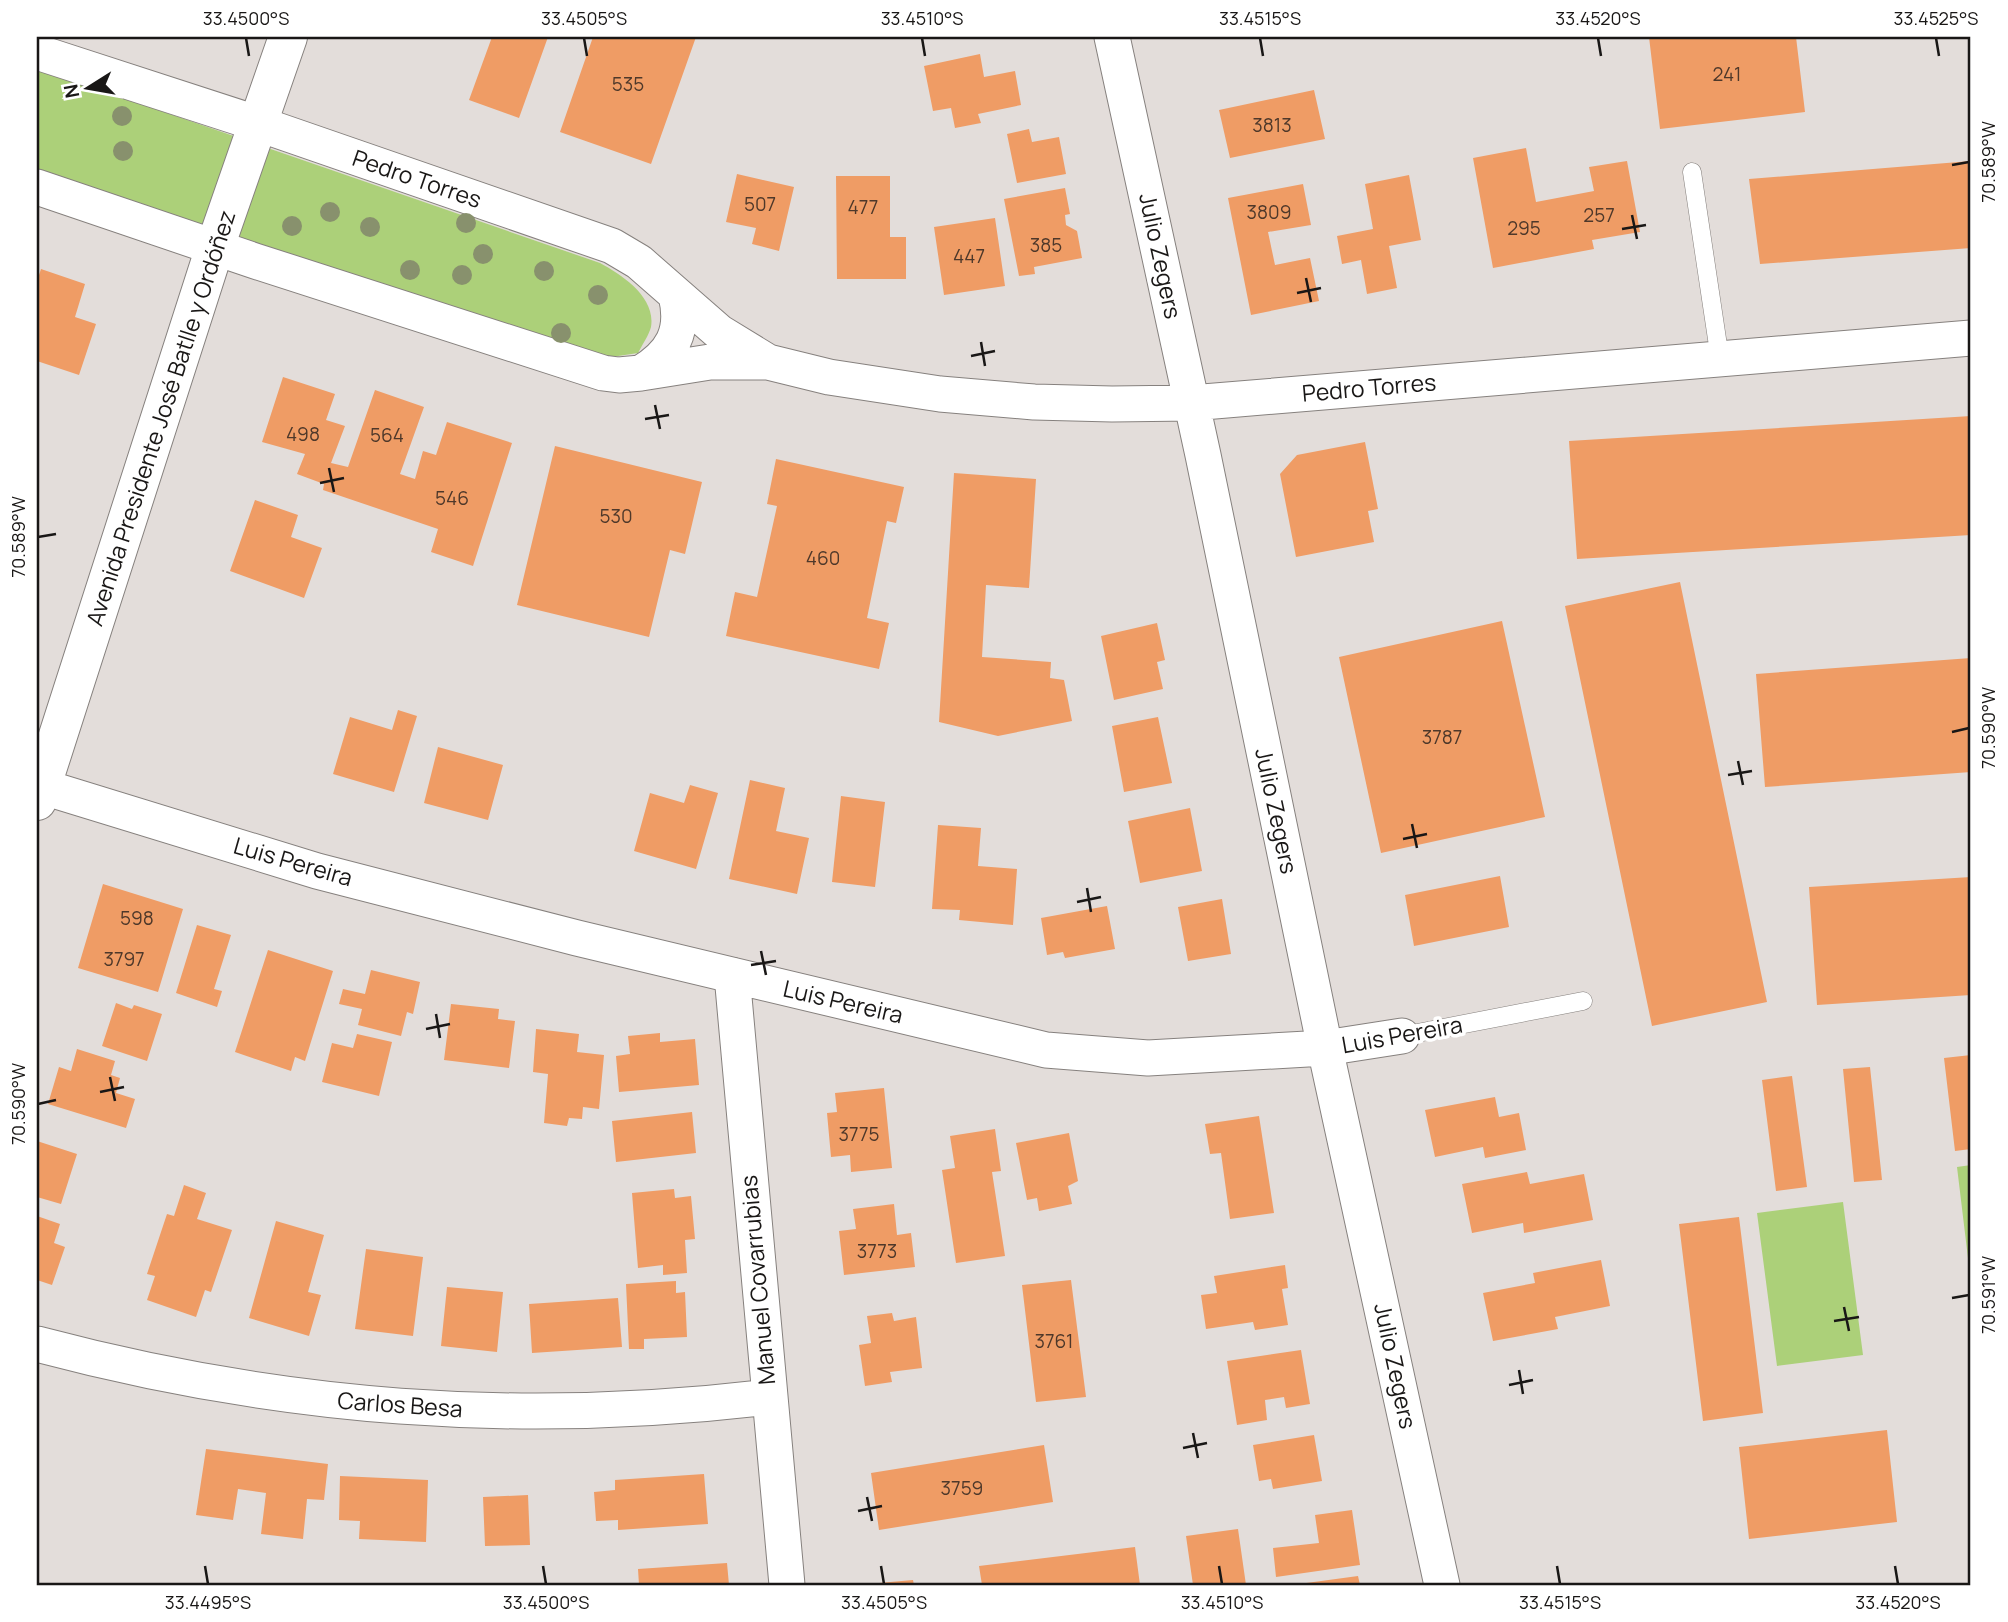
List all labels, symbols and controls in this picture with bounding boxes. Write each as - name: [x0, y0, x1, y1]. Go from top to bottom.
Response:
- text: 33.4500°S: [203, 6, 289, 30]
- text: 33.4505°S: [541, 6, 627, 30]
- text: 33.4510°S: [881, 6, 963, 30]
- text: 33.4515°S: [1219, 6, 1301, 30]
- text: 33.4520°S: [1555, 6, 1641, 30]
- text: 33.4525°S: [1894, 6, 1978, 30]
- north arrow: [52, 52, 122, 122]
- house number: 241: [1712, 61, 1742, 87]
- house number: 535: [612, 71, 644, 97]
- text: N: [57, 82, 85, 100]
- house number: 3813: [1252, 112, 1292, 138]
- text: 70.589°W: [1976, 121, 2000, 203]
- street label: Pedro Torres: [349, 141, 486, 215]
- street label: Julio Zegers: [1132, 190, 1190, 322]
- house number: 507: [744, 191, 776, 217]
- house number: 477: [848, 194, 878, 220]
- house number: 3809: [1247, 199, 1291, 225]
- house number: 257: [1583, 202, 1615, 228]
- street label: Avenida Presidente José Batlle y Ordóñez: [78, 206, 242, 630]
- house number: 295: [1507, 215, 1541, 241]
- house number: 385: [1030, 232, 1062, 258]
- house number: 447: [953, 243, 985, 269]
- street label: Pedro Torres: [1301, 365, 1437, 409]
- house number: 498: [286, 421, 320, 447]
- house number: 564: [370, 422, 404, 448]
- house number: 546: [435, 485, 469, 511]
- text: 70.589°W: [6, 496, 30, 578]
- house number: 530: [599, 503, 633, 529]
- house number: 460: [806, 545, 840, 571]
- text: 70.590°W: [1976, 687, 2000, 769]
- house number: 3787: [1422, 724, 1462, 750]
- street label: Julio Zegers: [1248, 745, 1306, 877]
- street label: Luis Pereira: [230, 829, 356, 893]
- house number: 598: [120, 905, 154, 931]
- house number: 3797: [103, 946, 145, 972]
- street label: Luis Pereira: [780, 972, 906, 1030]
- street label: Luis Pereira: [1339, 1008, 1465, 1060]
- text: 70.590°W: [6, 1063, 30, 1145]
- house number: 3775: [838, 1121, 880, 1147]
- street label: Manuel Covarrubias: [732, 1174, 782, 1386]
- house number: 3773: [857, 1238, 897, 1264]
- text: 70.591°W: [1976, 1256, 2000, 1334]
- street label: Julio Zegers: [1367, 1300, 1425, 1432]
- house number: 3761: [1035, 1328, 1073, 1354]
- street label: Carlos Besa: [336, 1384, 464, 1424]
- house number: 3759: [941, 1475, 983, 1501]
- text: 33.4495°S: [165, 1590, 251, 1614]
- text: 33.4500°S: [503, 1590, 589, 1614]
- text: 33.4505°S: [841, 1590, 927, 1614]
- text: 33.4510°S: [1181, 1590, 1263, 1614]
- text: 33.4515°S: [1519, 1590, 1601, 1614]
- text: 33.4520°S: [1855, 1590, 1941, 1614]

